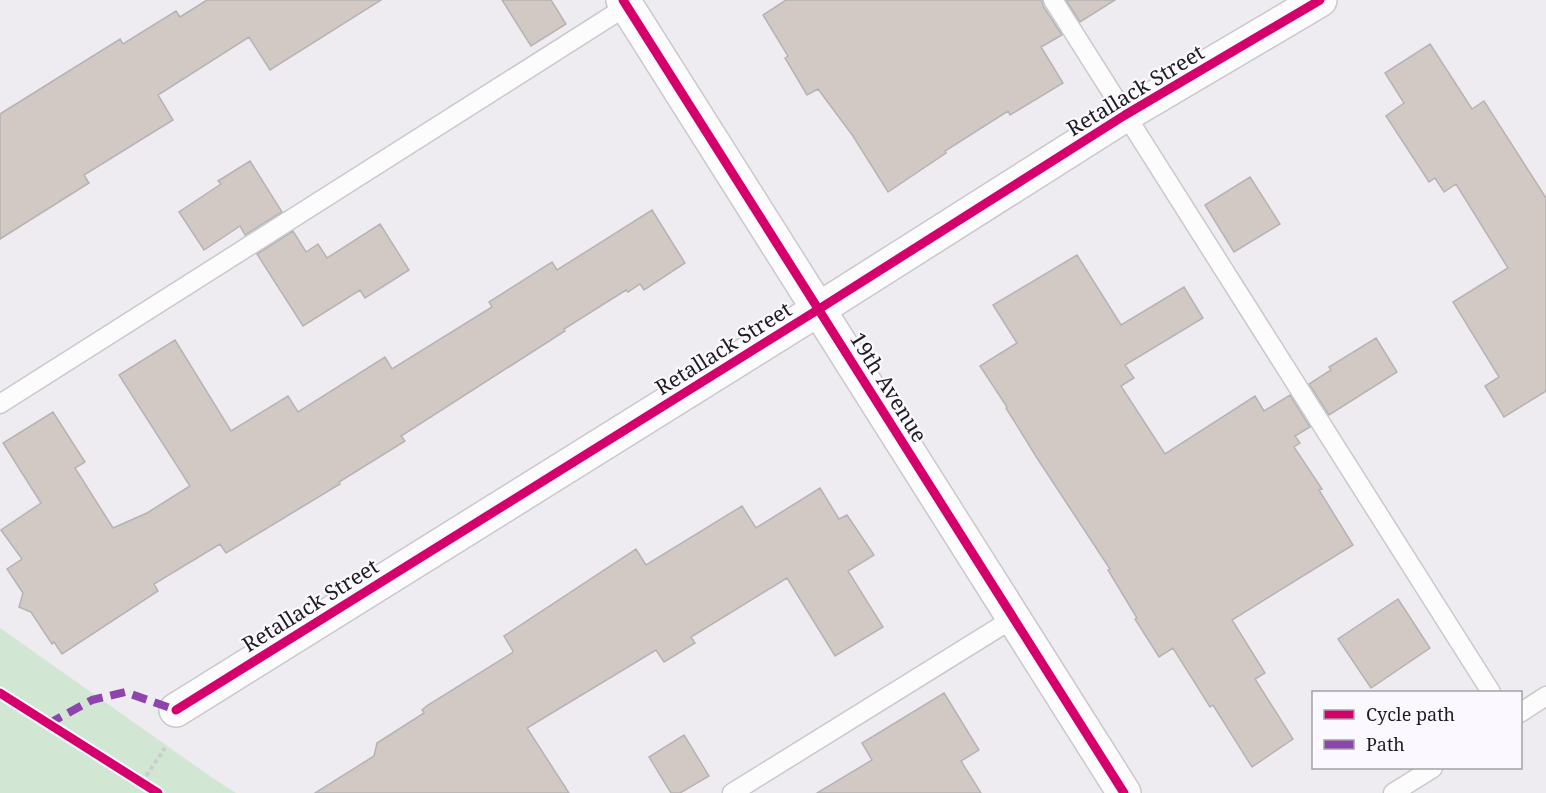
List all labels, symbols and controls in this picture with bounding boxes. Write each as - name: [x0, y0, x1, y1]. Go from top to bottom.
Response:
- street label: Retallack Street: [1061, 38, 1209, 142]
- street label: Retallack Street: [650, 295, 796, 401]
- street label: 19th Avenue: [844, 327, 934, 447]
- street label: Retallack Street: [237, 552, 383, 658]
- legend: [1312, 691, 1522, 769]
- text: Cycle path: [1366, 702, 1455, 726]
- text: Path: [1366, 732, 1405, 756]

